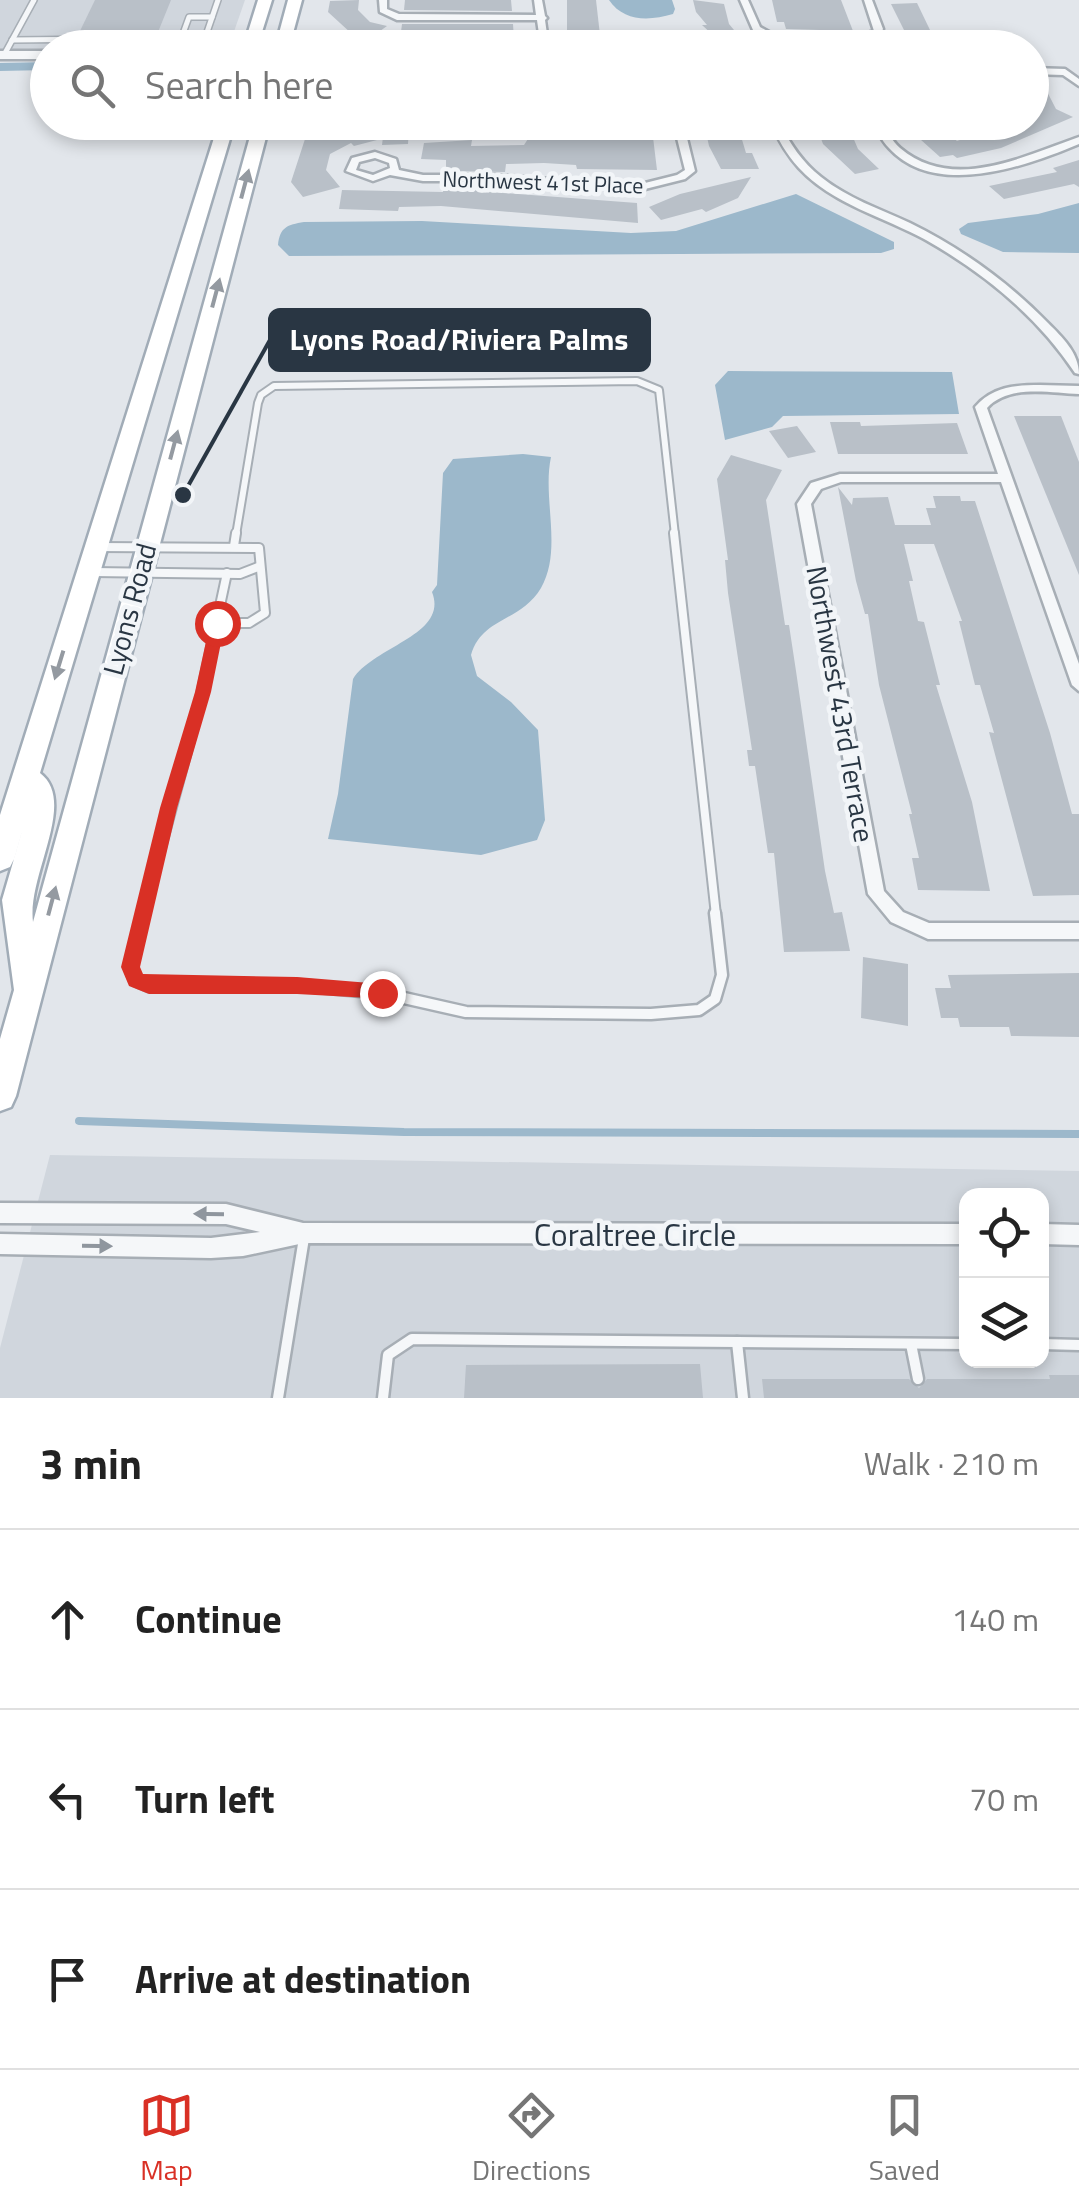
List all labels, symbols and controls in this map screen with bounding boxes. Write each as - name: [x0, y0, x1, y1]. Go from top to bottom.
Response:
- search box: [30, 30, 1049, 140]
- text: Search here: [145, 56, 333, 114]
- icon: search: [65, 58, 120, 113]
- street label: Northwest 41st Place: [442, 162, 644, 202]
- one-way arrow: [238, 169, 254, 200]
- one-way arrow: [209, 278, 224, 308]
- callout: Lyons Road/Riviera Palms: [270, 310, 649, 370]
- text: Lyons Road/Riviera Palms: [290, 316, 629, 362]
- one-way arrow: [167, 429, 183, 460]
- street label: Lyons Road: [91, 538, 167, 680]
- street label: Northwest 43rd Terrace: [796, 562, 886, 846]
- route start: [195, 601, 241, 647]
- one-way arrow: [51, 651, 66, 681]
- one-way arrow: [45, 885, 61, 916]
- route end: [360, 971, 406, 1017]
- map controls: [959, 1188, 1049, 1368]
- button: locate: [959, 1188, 1049, 1278]
- one-way arrow: [193, 1206, 225, 1222]
- street label: Coraltree Circle: [534, 1210, 736, 1258]
- one-way arrow: [82, 1238, 114, 1254]
- button: layers: [959, 1278, 1049, 1368]
- text: 3 min: [40, 1431, 142, 1495]
- text: Walk · 210 m: [864, 1439, 1039, 1487]
- text: Continue: [135, 1590, 282, 1648]
- icon: ahead: [40, 1592, 95, 1647]
- text: 140 m: [951, 1595, 1039, 1643]
- text: Turn left: [135, 1770, 275, 1828]
- icon: left: [40, 1772, 95, 1827]
- text: 70 m: [969, 1775, 1039, 1823]
- text: Arrive at destination: [135, 1950, 471, 2008]
- icon: arrive: [40, 1952, 95, 2007]
- tab: Map: [139, 2088, 194, 2191]
- tab: Directions: [472, 2088, 591, 2191]
- tab: Saved: [869, 2088, 940, 2191]

